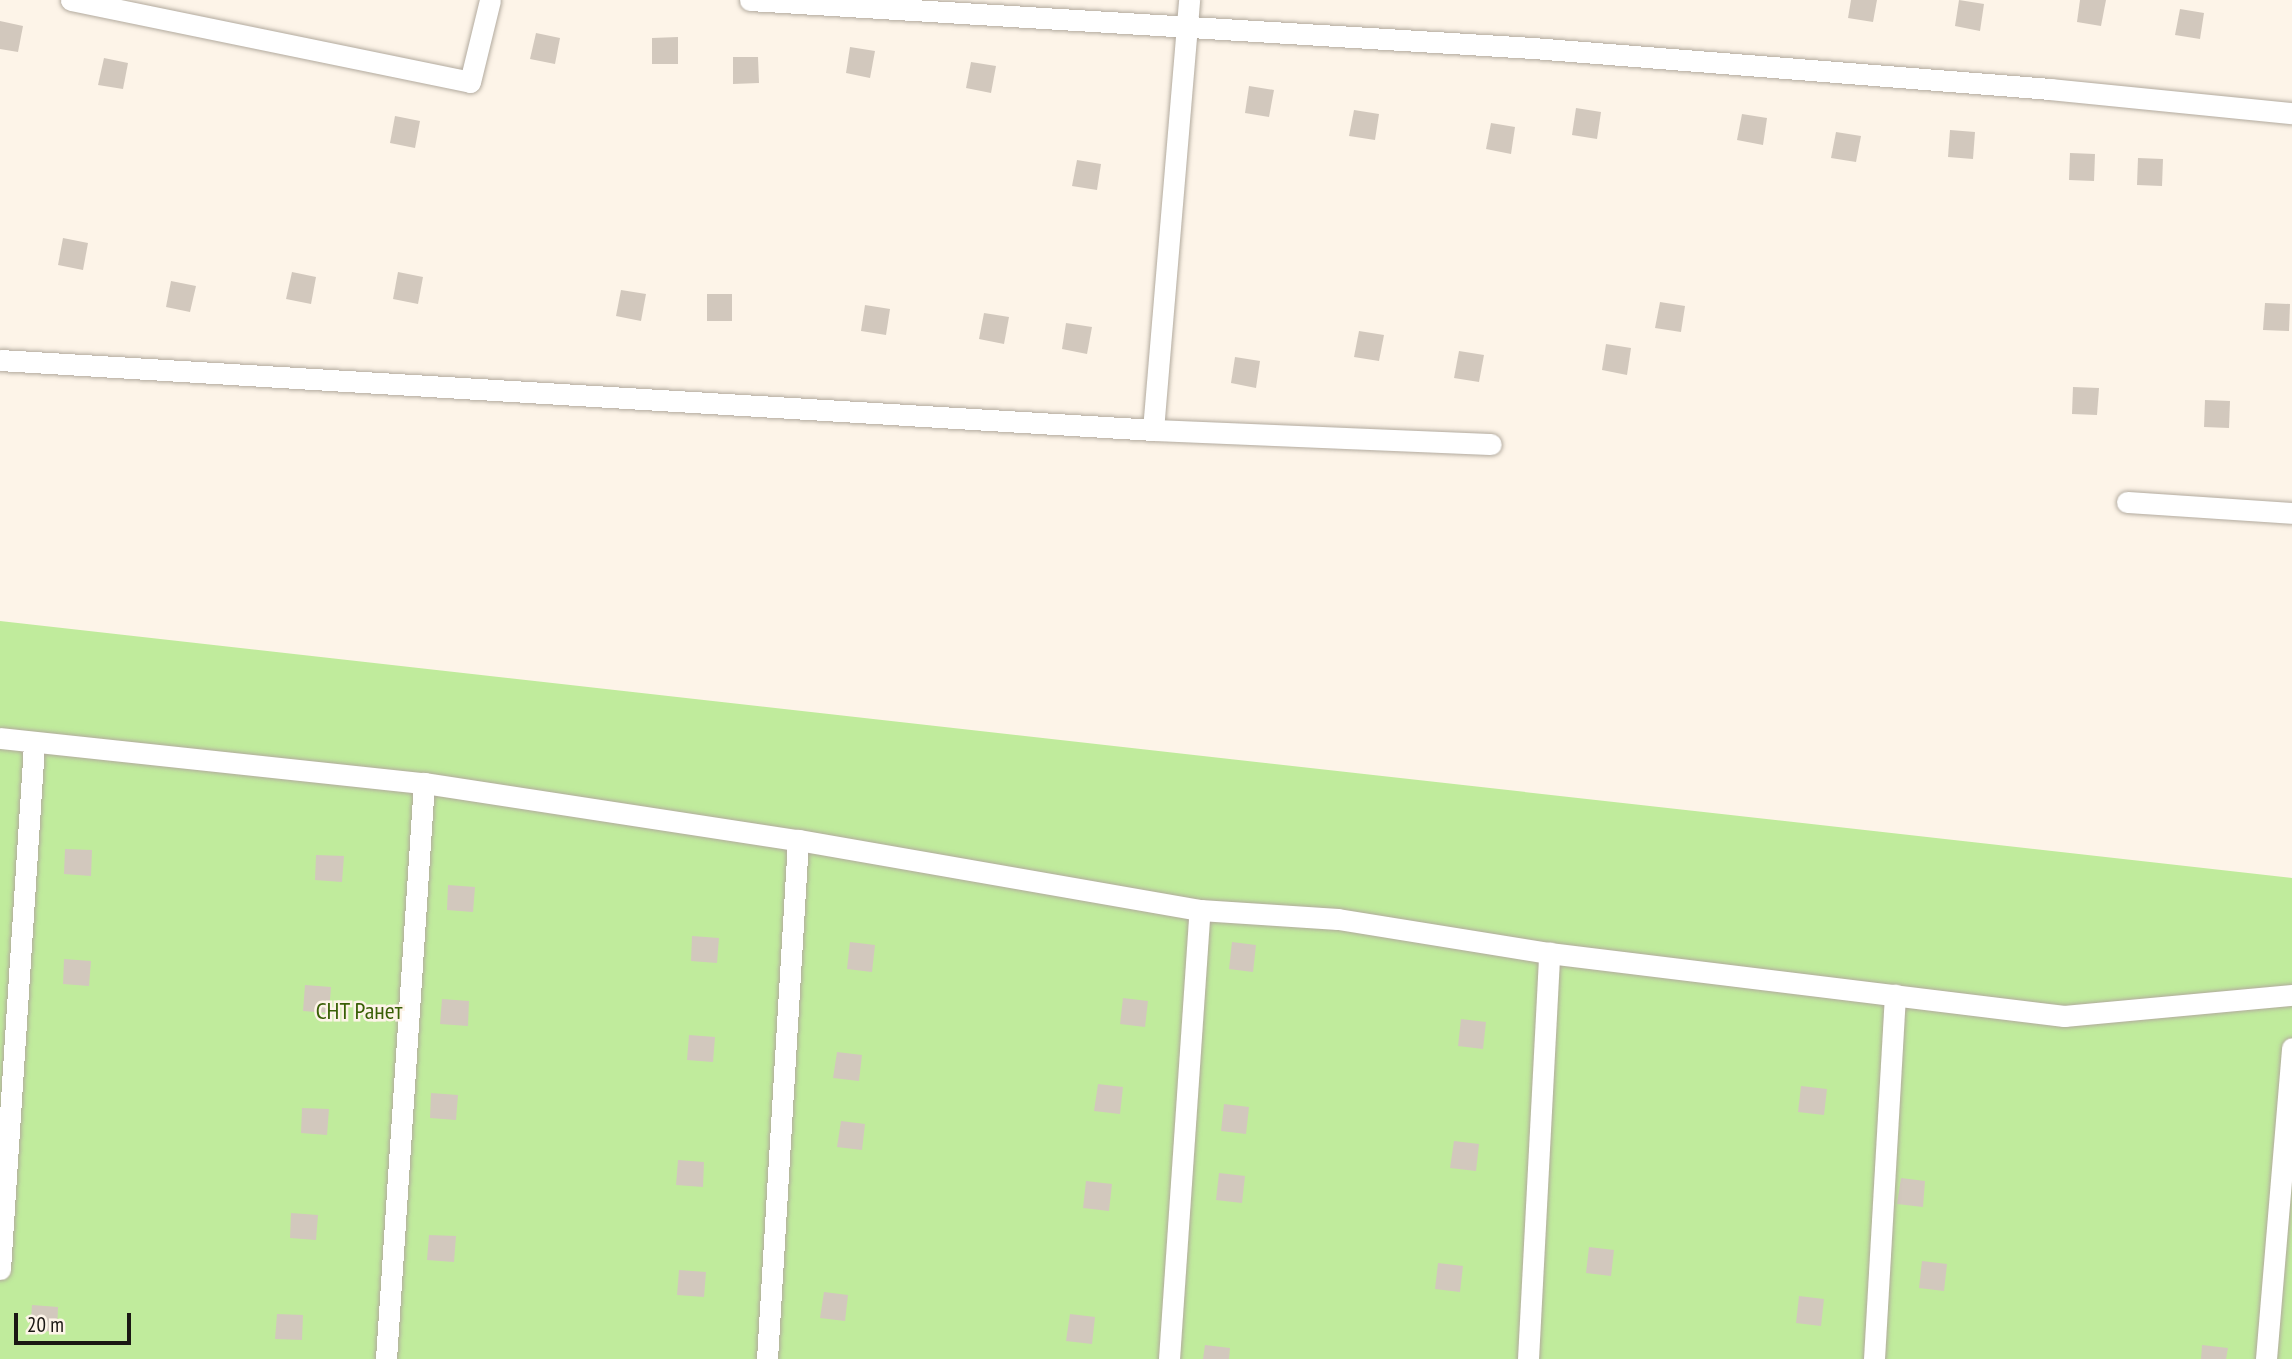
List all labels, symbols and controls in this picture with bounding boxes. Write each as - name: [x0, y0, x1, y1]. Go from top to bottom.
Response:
- park label: СНТ Ранет: [315, 997, 403, 1025]
- scale bar: [18, 1300, 135, 1344]
- text: 20 m: [27, 1311, 64, 1338]

